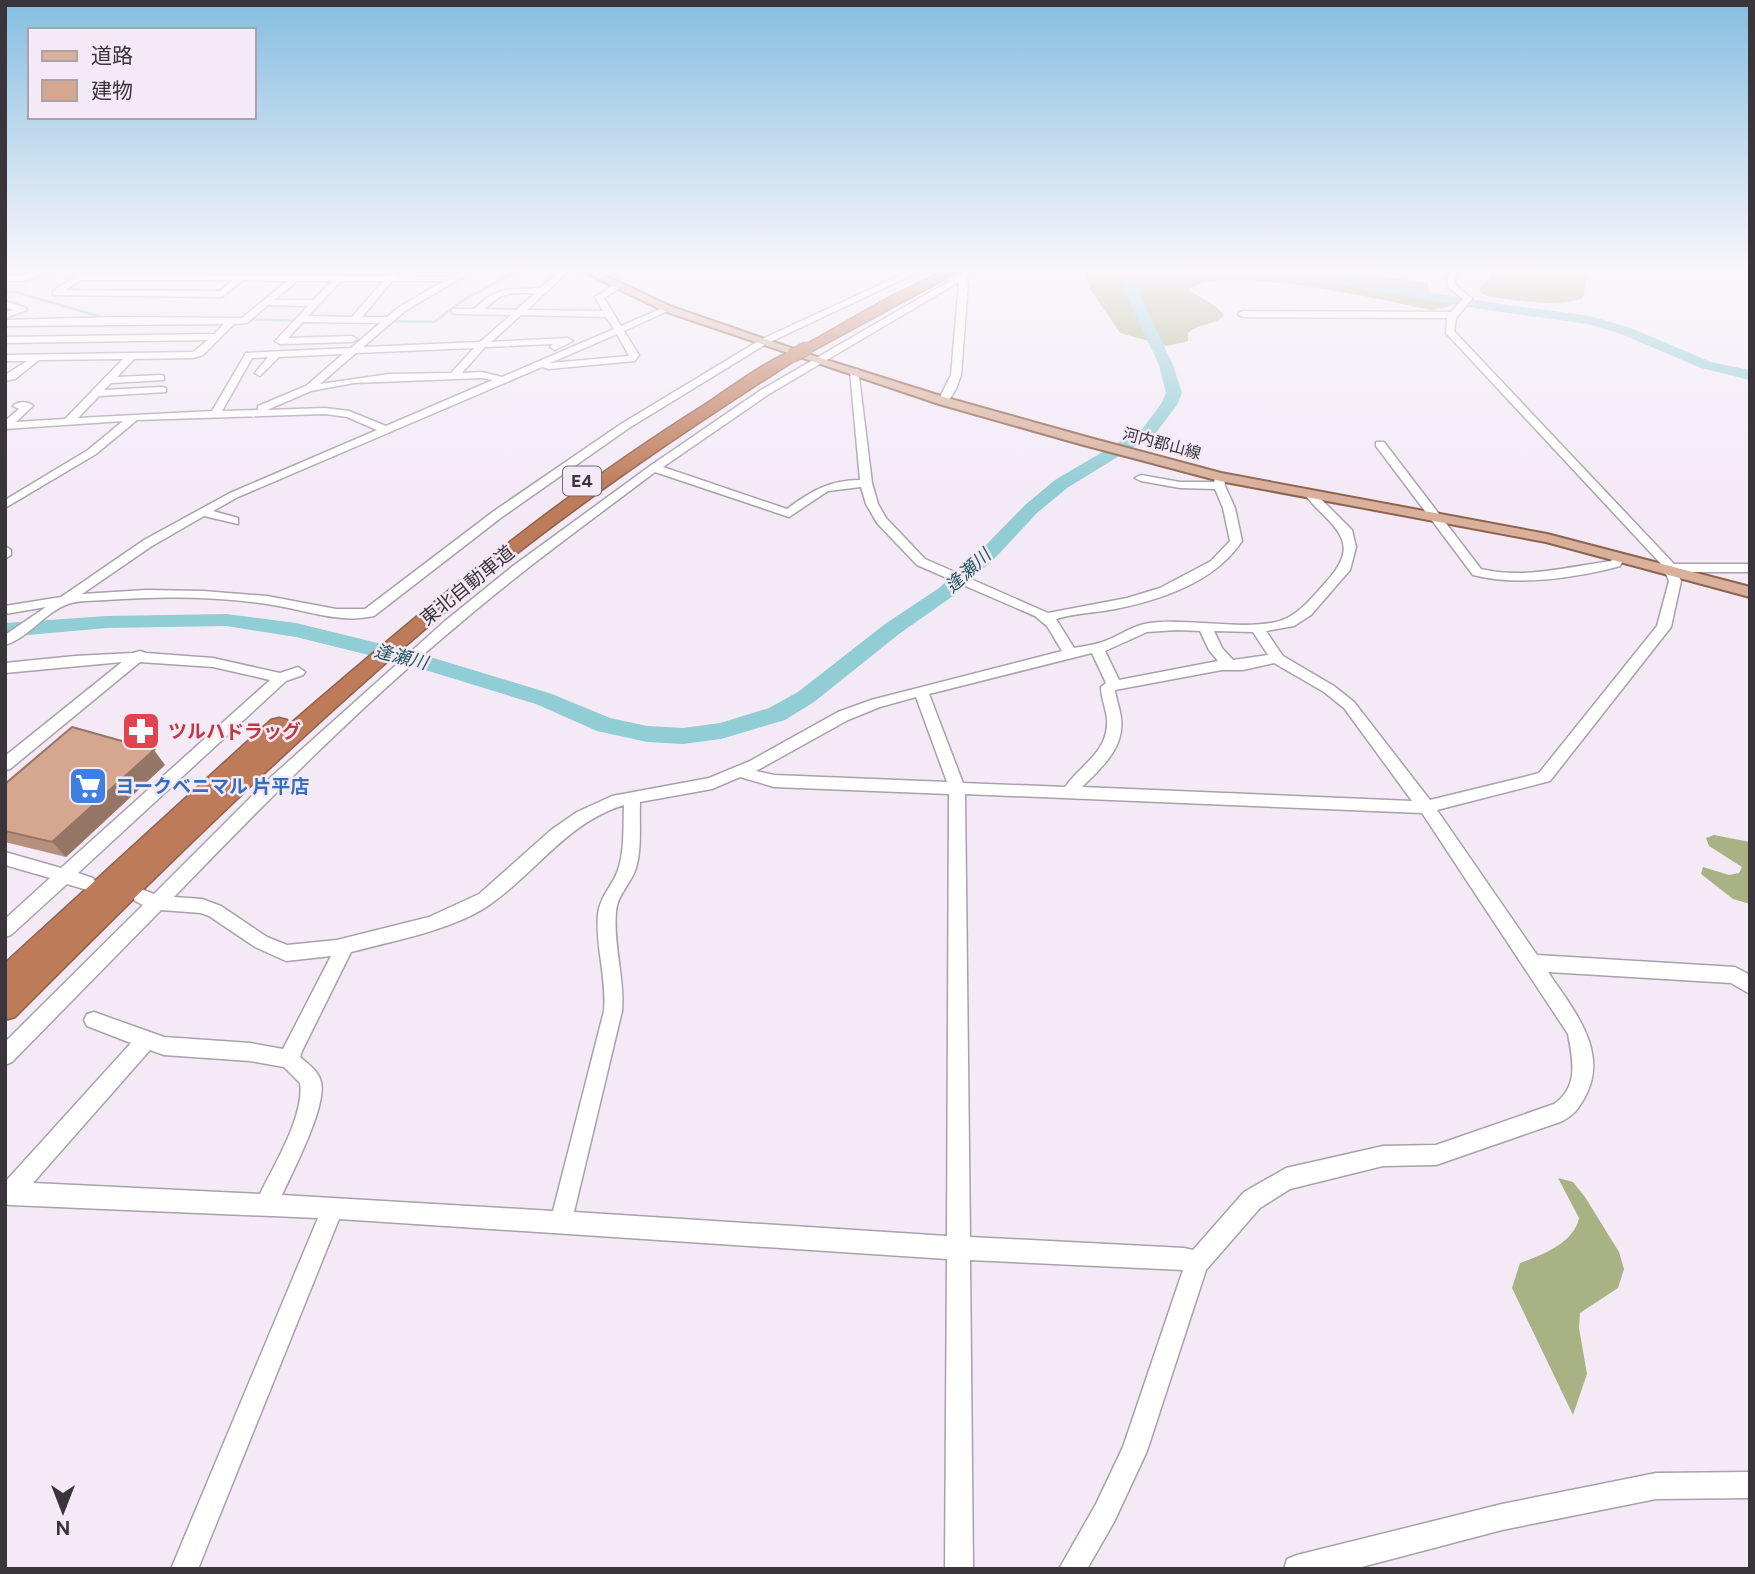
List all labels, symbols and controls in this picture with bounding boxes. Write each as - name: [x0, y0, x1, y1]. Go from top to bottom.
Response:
- legend: [28, 28, 256, 119]
- text: 道路: [91, 43, 133, 68]
- text: 建物: [91, 78, 133, 103]
- street label: 河内郡山線: [1121, 424, 1203, 463]
- road number: E4: [563, 466, 601, 495]
- street label: 東北自動車道: [416, 541, 519, 630]
- water label: 逢瀬川: [941, 543, 997, 597]
- water label: 逢瀬川: [372, 640, 432, 675]
- pharmacy icon: ツルハドラッグ: [120, 710, 162, 752]
- place label: ツルハドラッグ: [168, 720, 301, 743]
- supermarket icon: ヨークベニマル 片平店: [67, 765, 109, 807]
- place label: ヨークベニマル 片平店: [115, 775, 310, 798]
- north arrow: [28, 1476, 98, 1546]
- text: N: [56, 1516, 70, 1539]

